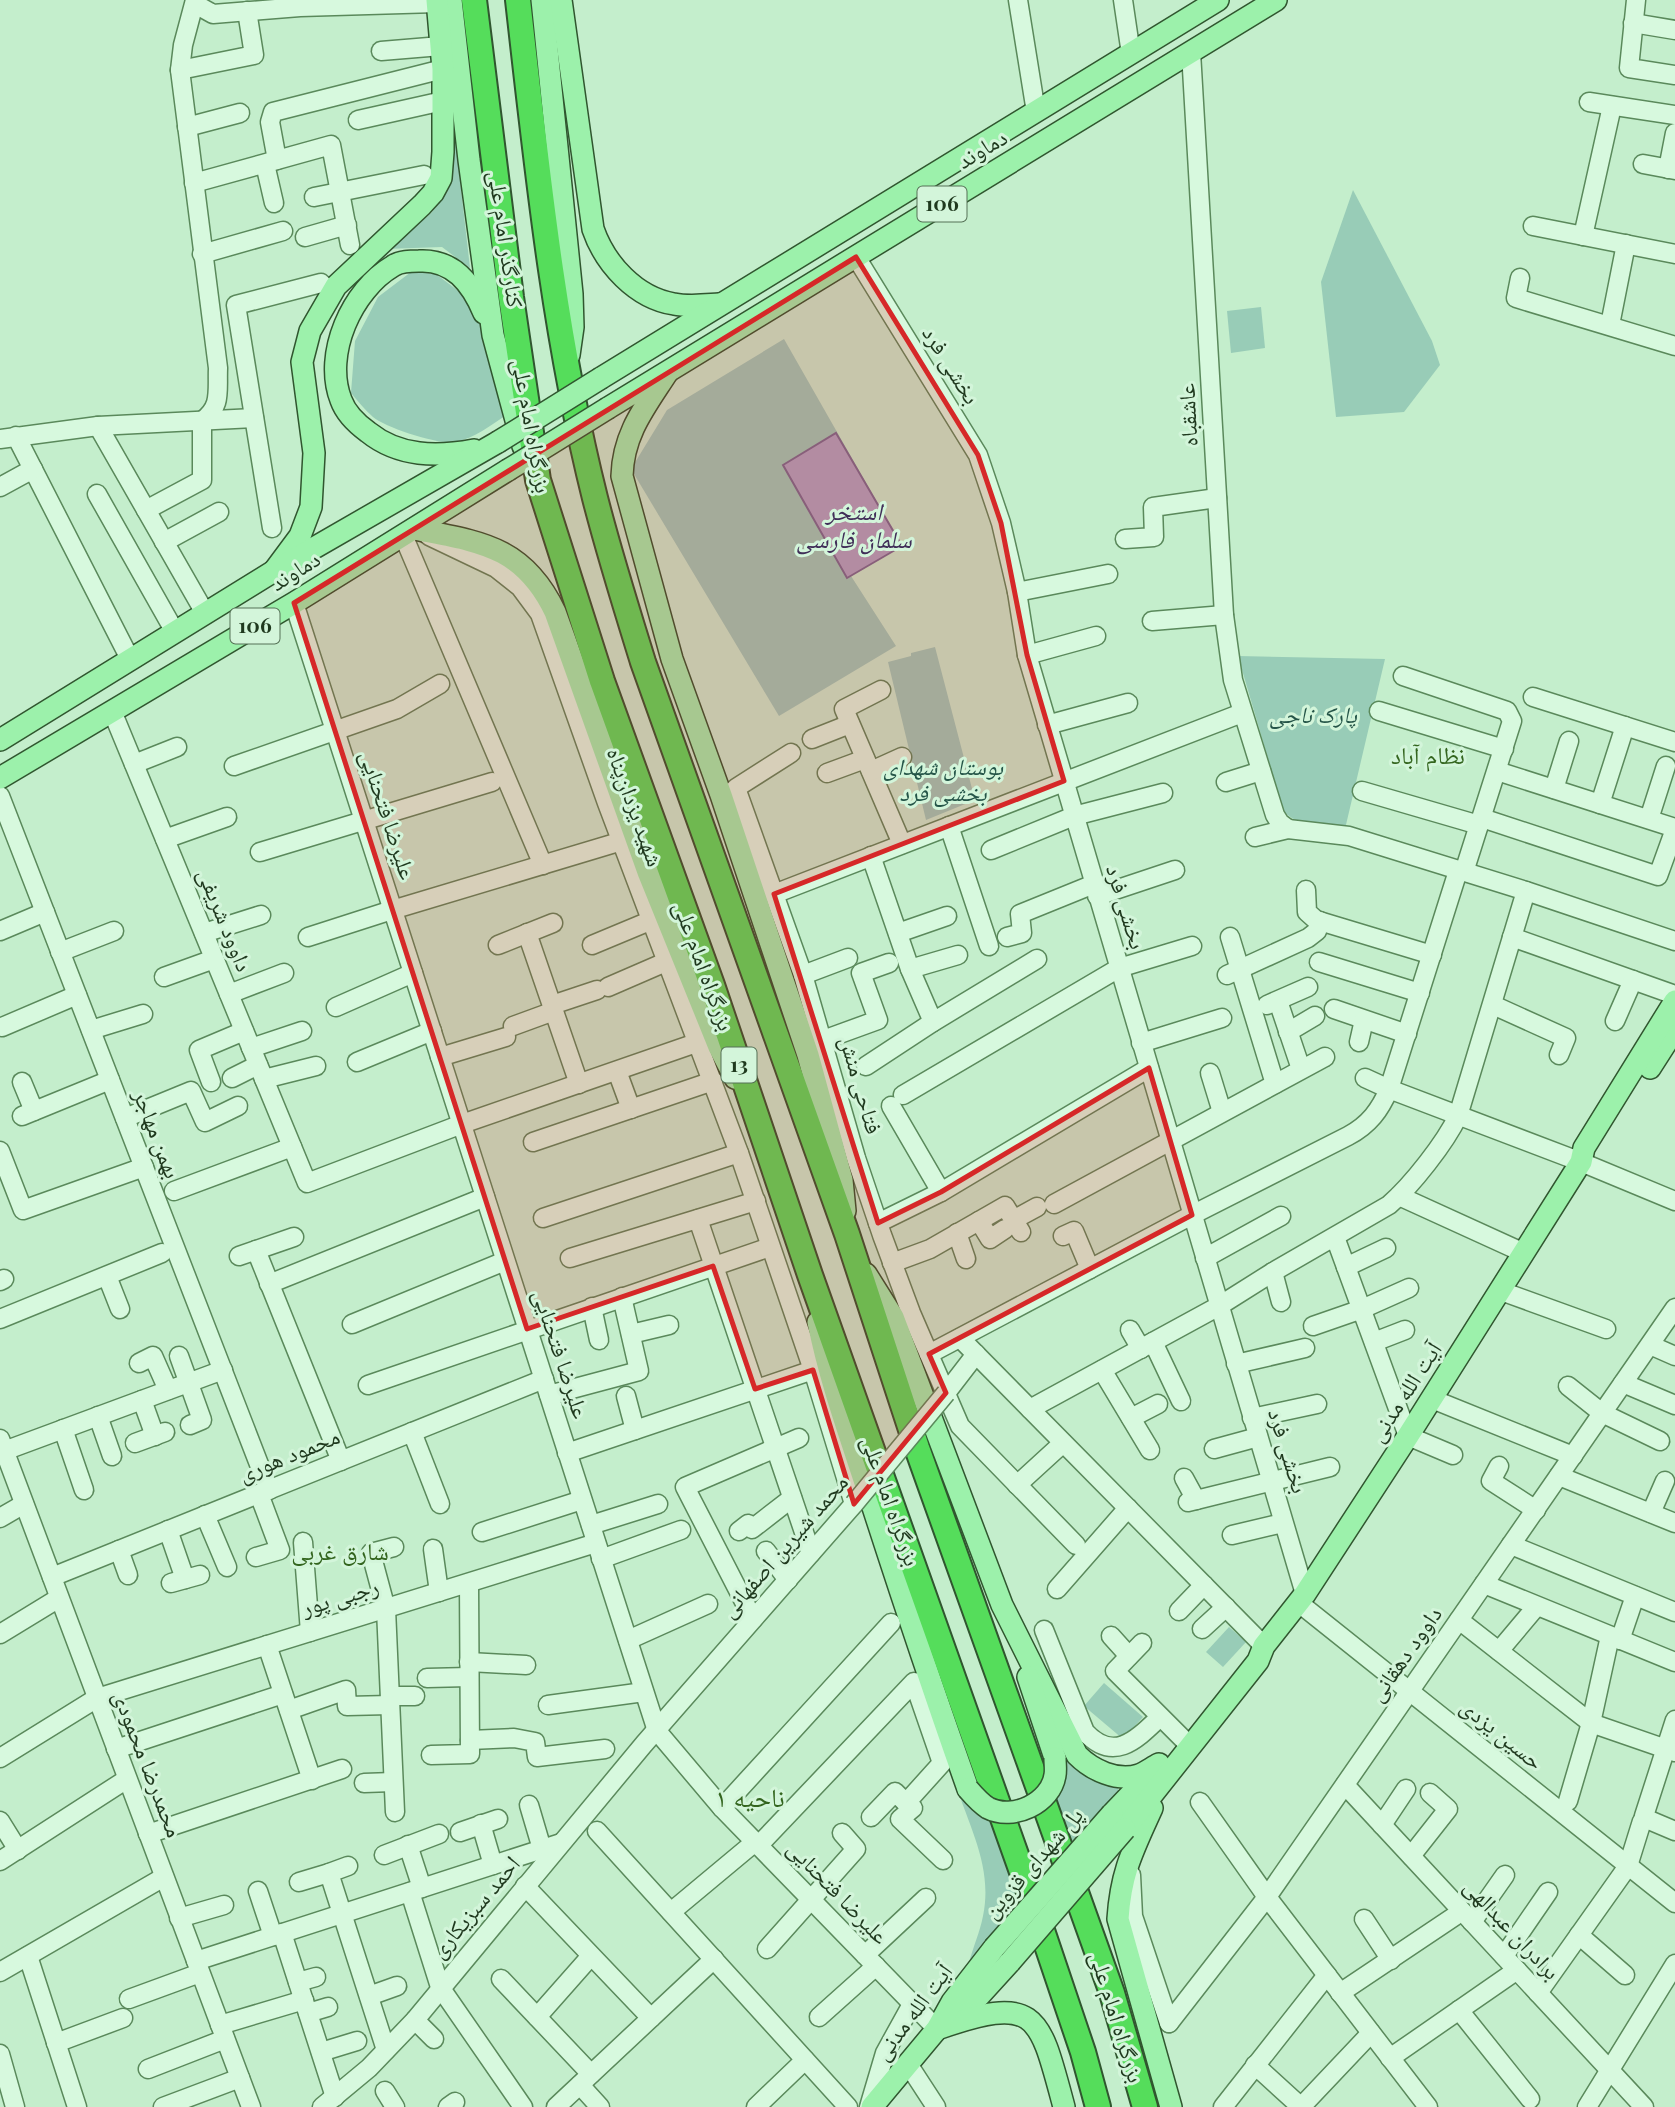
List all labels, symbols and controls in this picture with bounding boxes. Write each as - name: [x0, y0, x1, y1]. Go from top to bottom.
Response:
- street label: دماوند: [950, 121, 1012, 175]
- street label: کنارگذر امام علی: [481, 168, 532, 310]
- road number: 106: [918, 186, 967, 222]
- street label: بخشی فرد: [916, 319, 988, 409]
- street label: بزرگراه امام علی: [504, 356, 561, 496]
- street label: عاشقباه: [1169, 382, 1204, 448]
- water label: استخر سلمان فارسی: [796, 494, 912, 555]
- street label: دماوند: [263, 542, 325, 597]
- road number: 106: [230, 608, 280, 644]
- park label: پارک ناجی: [1269, 698, 1358, 729]
- district label: نظام آباد: [1391, 738, 1465, 772]
- street label: شهید یزدان‌پناه: [600, 743, 672, 870]
- street label: علیرضا فتحنایی: [354, 746, 425, 883]
- park label: بوستان شهدای بخشی فرد: [883, 750, 1004, 807]
- street label: بخشی فرد: [1100, 860, 1155, 953]
- street label: داوود شریفی: [192, 863, 261, 976]
- street label: بزرگراه امام علی: [666, 896, 743, 1035]
- street label: فتاحی منش: [834, 1032, 891, 1137]
- road number: 13: [722, 1048, 756, 1082]
- street label: بهمن مهاجر: [127, 1084, 189, 1182]
- street label: علیرضا فتحنایی: [527, 1285, 598, 1422]
- street label: آیت الله مدنی: [1360, 1334, 1448, 1447]
- street label: بخشی فرد: [1262, 1404, 1317, 1497]
- street label: محمود هوری: [233, 1419, 344, 1488]
- street label: بزرگراه امام علی: [854, 1431, 929, 1570]
- street label: محمد شیرین اصفهانی: [712, 1467, 854, 1623]
- district label: شارق غربی: [291, 1534, 389, 1566]
- street label: رجبی پور: [296, 1569, 382, 1622]
- street label: داوود دهقانی: [1360, 1599, 1448, 1707]
- street label: محمدرضا محمودی: [107, 1686, 192, 1841]
- street label: حسین یزدی: [1455, 1690, 1551, 1776]
- district label: ناحیه ۱: [715, 1779, 785, 1814]
- street label: پل شهدای قزوین: [975, 1800, 1089, 1925]
- street label: علیرضا فتحنایی: [781, 1832, 897, 1950]
- street label: احمد سبزیکاری: [422, 1848, 526, 1964]
- street label: برادران عبدالهی: [1458, 1870, 1568, 1985]
- street label: بزرگراه امام علی: [1082, 1947, 1153, 2087]
- street label: آیت الله مدنی: [865, 1956, 959, 2066]

